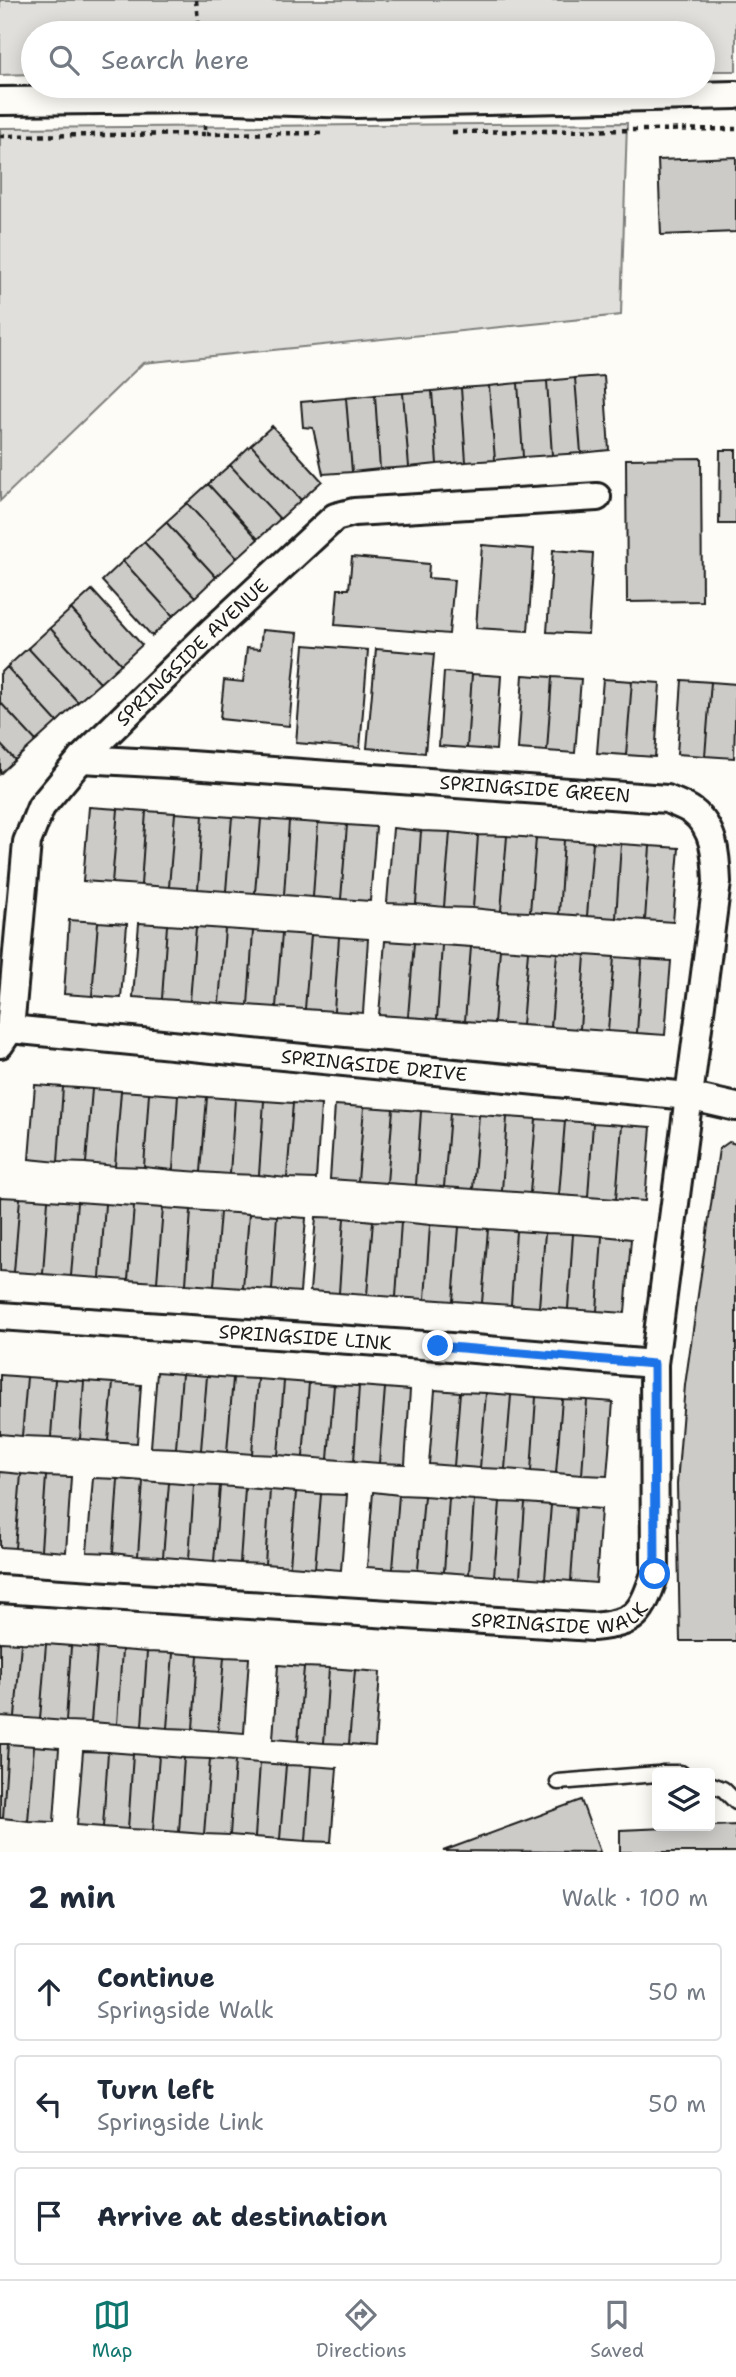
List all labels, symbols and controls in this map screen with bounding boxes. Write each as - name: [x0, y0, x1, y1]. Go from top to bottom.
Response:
- search box: [21, 21, 715, 98]
- icon: search: [45, 41, 83, 79]
- text: Search here: [101, 42, 250, 77]
- street label: SPRINGSIDE AVENUE: [110, 573, 273, 731]
- street label: SPRINGSIDE GREEN: [439, 770, 631, 808]
- street label: SPRINGSIDE DRIVE: [280, 1043, 469, 1087]
- street label: SPRINGSIDE LINK: [218, 1319, 393, 1355]
- route end: [422, 1330, 453, 1361]
- route start: [639, 1558, 670, 1589]
- street label: SPRINGSIDE WALK: [470, 1597, 653, 1640]
- map controls: [652, 1768, 715, 1831]
- button: layers: [652, 1768, 715, 1831]
- text: 2 min: [28, 1877, 115, 1918]
- text: Walk · 100 m: [562, 1883, 708, 1913]
- text: Continue: [97, 1960, 215, 1995]
- icon: ahead: [30, 1973, 68, 2011]
- text: 50 m: [648, 1977, 706, 2007]
- text: Springside Walk: [97, 1995, 274, 2025]
- text: Turn left: [97, 2072, 214, 2107]
- icon: left: [30, 2085, 68, 2123]
- text: 50 m: [648, 2089, 706, 2119]
- text: Springside Link: [97, 2107, 264, 2137]
- icon: arrive: [30, 2197, 68, 2235]
- text: Arrive at destination: [97, 2199, 387, 2234]
- tab: Map: [92, 2296, 132, 2363]
- tab: Directions: [316, 2296, 407, 2363]
- tab: Saved: [590, 2296, 644, 2363]

